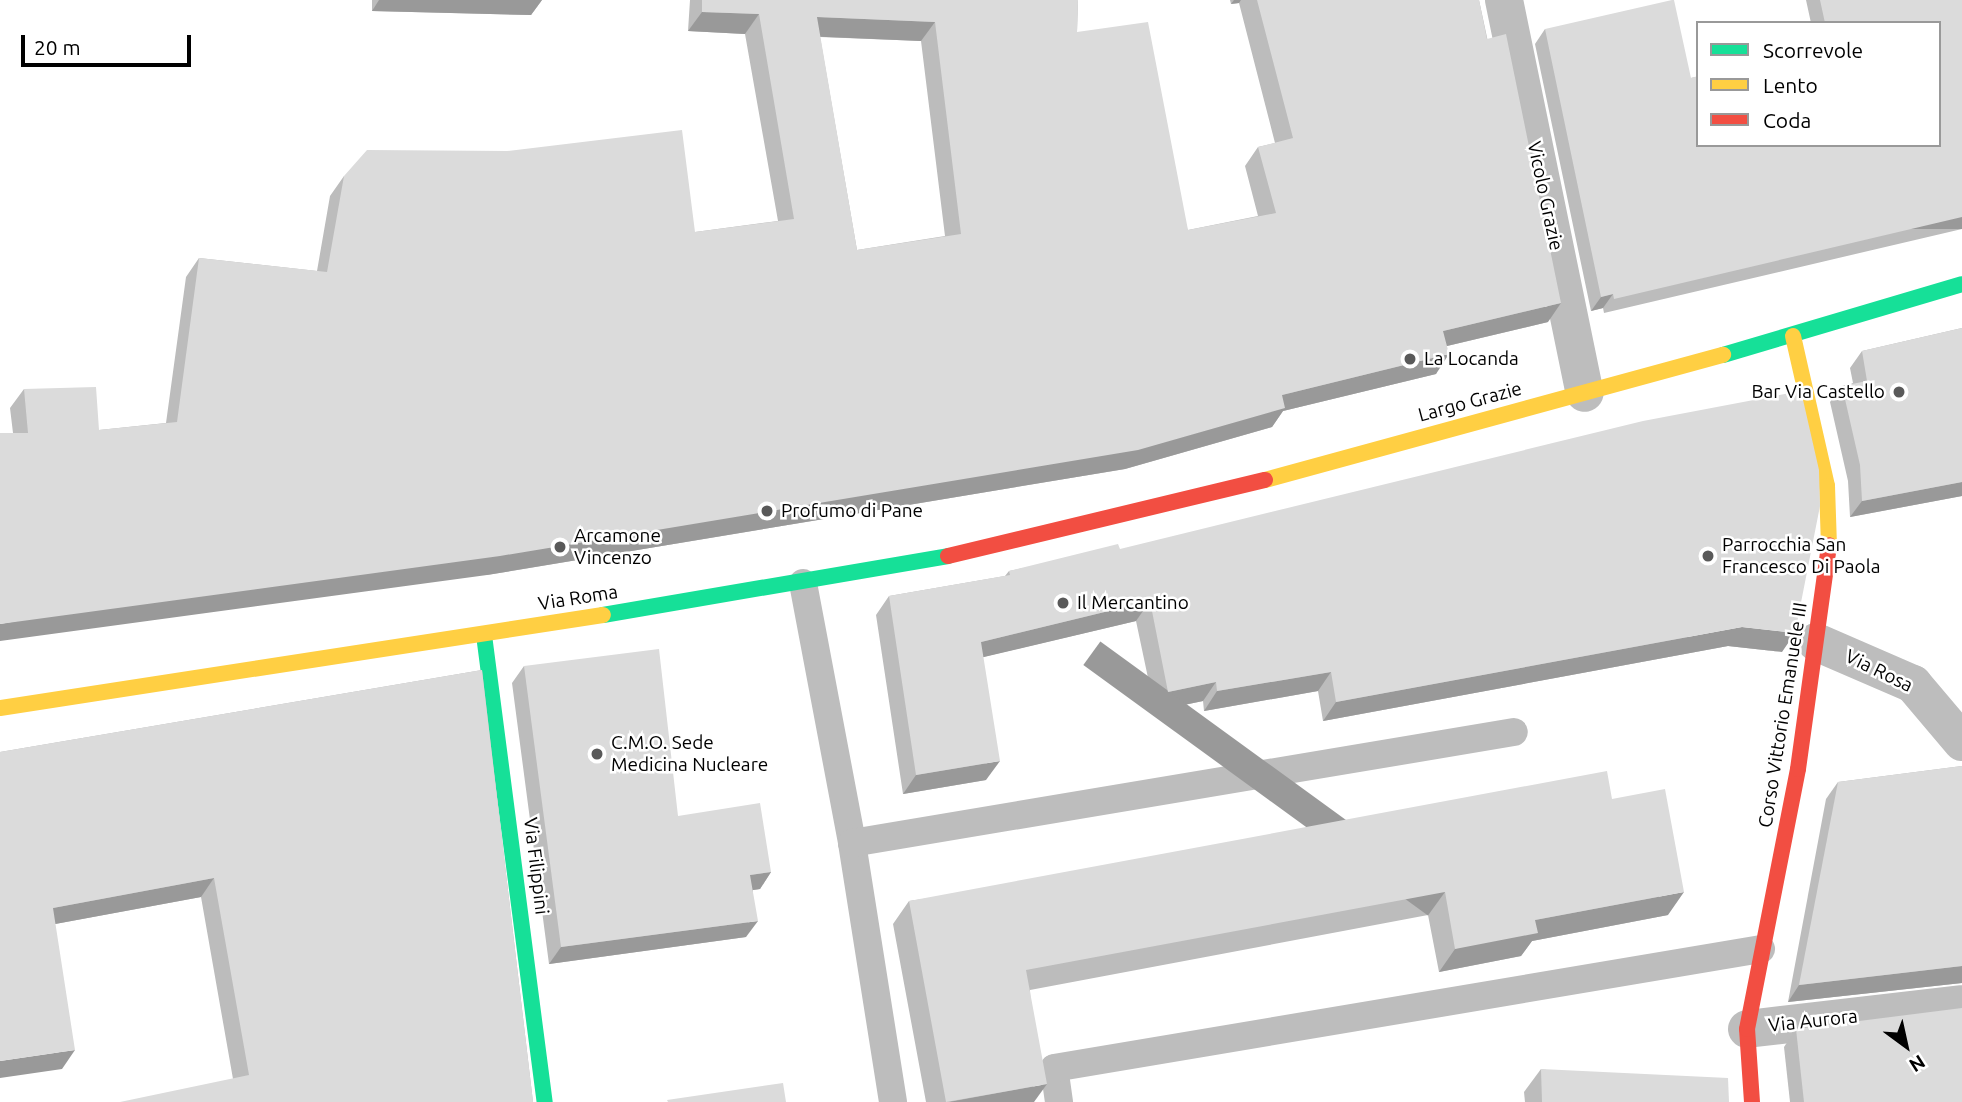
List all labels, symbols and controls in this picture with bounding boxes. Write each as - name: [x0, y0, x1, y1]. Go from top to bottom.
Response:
- scale bar: [24, 21, 194, 65]
- legend: [1696, 21, 1941, 147]
- text: 20 m: [34, 35, 81, 59]
- text: Scorrevole: [1763, 38, 1863, 62]
- text: Lento: [1763, 73, 1818, 97]
- text: Coda: [1763, 108, 1811, 132]
- street label: Vicolo Grazie: [1522, 139, 1568, 253]
- place label: La Locanda: [1424, 348, 1519, 370]
- marker: La Locanda: [1402, 351, 1418, 367]
- street label: Largo Grazie: [1416, 377, 1524, 427]
- place label: Bar Via Castello: [1752, 381, 1885, 403]
- marker: Bar Via Castello: [1891, 384, 1907, 400]
- place label: Profumo di Pane: [781, 500, 923, 522]
- marker: Profumo di Pane: [759, 503, 775, 519]
- place label: Arcamone Vincenzo: [574, 525, 661, 569]
- place label: Parrocchia San Francesco Di Paola: [1722, 534, 1880, 578]
- marker: Arcamone Vincenzo: [552, 539, 568, 555]
- marker: Parrocchia San Francesco Di Paola: [1700, 548, 1716, 564]
- street label: Via Roma: [536, 580, 620, 616]
- place label: Il Mercantino: [1077, 592, 1189, 614]
- marker: Il Mercantino: [1055, 595, 1071, 611]
- street label: Corso Vittorio Emanuele III: [1754, 601, 1812, 829]
- street label: Via Rosa: [1841, 645, 1917, 697]
- place label: C.M.O. Sede Medicina Nucleare: [611, 732, 768, 776]
- marker: C.M.O. Sede Medicina Nucleare: [589, 746, 605, 762]
- street label: Via Filippini: [519, 816, 553, 916]
- street label: Via Aurora: [1767, 1005, 1859, 1037]
- north arrow: [1871, 1011, 1941, 1081]
- text: N: [1905, 1051, 1929, 1077]

